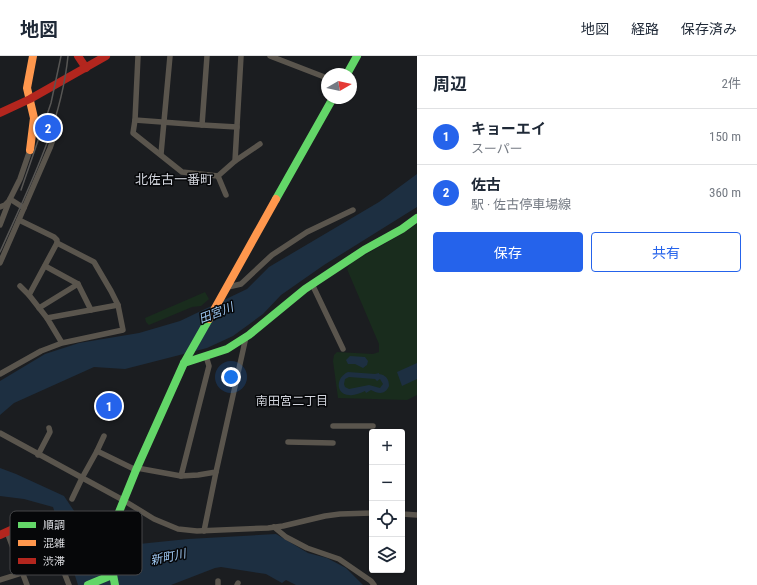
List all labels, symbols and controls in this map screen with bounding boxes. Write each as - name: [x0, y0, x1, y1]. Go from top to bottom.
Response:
- text: 地図: [20, 18, 58, 41]
- text: 地図: [581, 21, 609, 37]
- text: 経路: [631, 21, 659, 37]
- text: 保存済み: [681, 21, 737, 37]
- north arrow: [321, 68, 357, 104]
- text: 周辺: [433, 74, 467, 94]
- text: 2件: [722, 76, 741, 91]
- pin: 2: [35, 113, 61, 143]
- text: キョーエイ: [471, 120, 546, 138]
- text: 1: [443, 129, 449, 144]
- text: 150 m: [709, 129, 741, 144]
- text: スーパー: [471, 141, 523, 156]
- district label: 北佐古一番町: [135, 172, 213, 187]
- text: 佐古: [471, 176, 501, 194]
- text: 2: [443, 185, 449, 200]
- text: 360 m: [709, 185, 741, 200]
- text: 駅 · 佐古停車場線: [471, 197, 571, 212]
- button: 保存: [433, 232, 583, 272]
- button: 共有: [591, 232, 741, 272]
- water label: 田宮川: [197, 299, 237, 326]
- your location: [221, 367, 241, 387]
- pin: 1: [96, 391, 122, 421]
- district label: 南田宮二丁目: [256, 394, 328, 408]
- map controls: [369, 429, 405, 573]
- button: +: [369, 429, 405, 465]
- button: −: [369, 465, 405, 501]
- button: locate: [369, 501, 405, 537]
- legend: [10, 511, 142, 575]
- text: 順調: [43, 519, 65, 532]
- text: 混雑: [43, 537, 65, 550]
- button: layers: [369, 537, 405, 573]
- water label: 新町川: [149, 546, 189, 568]
- text: 渋滞: [43, 555, 65, 568]

